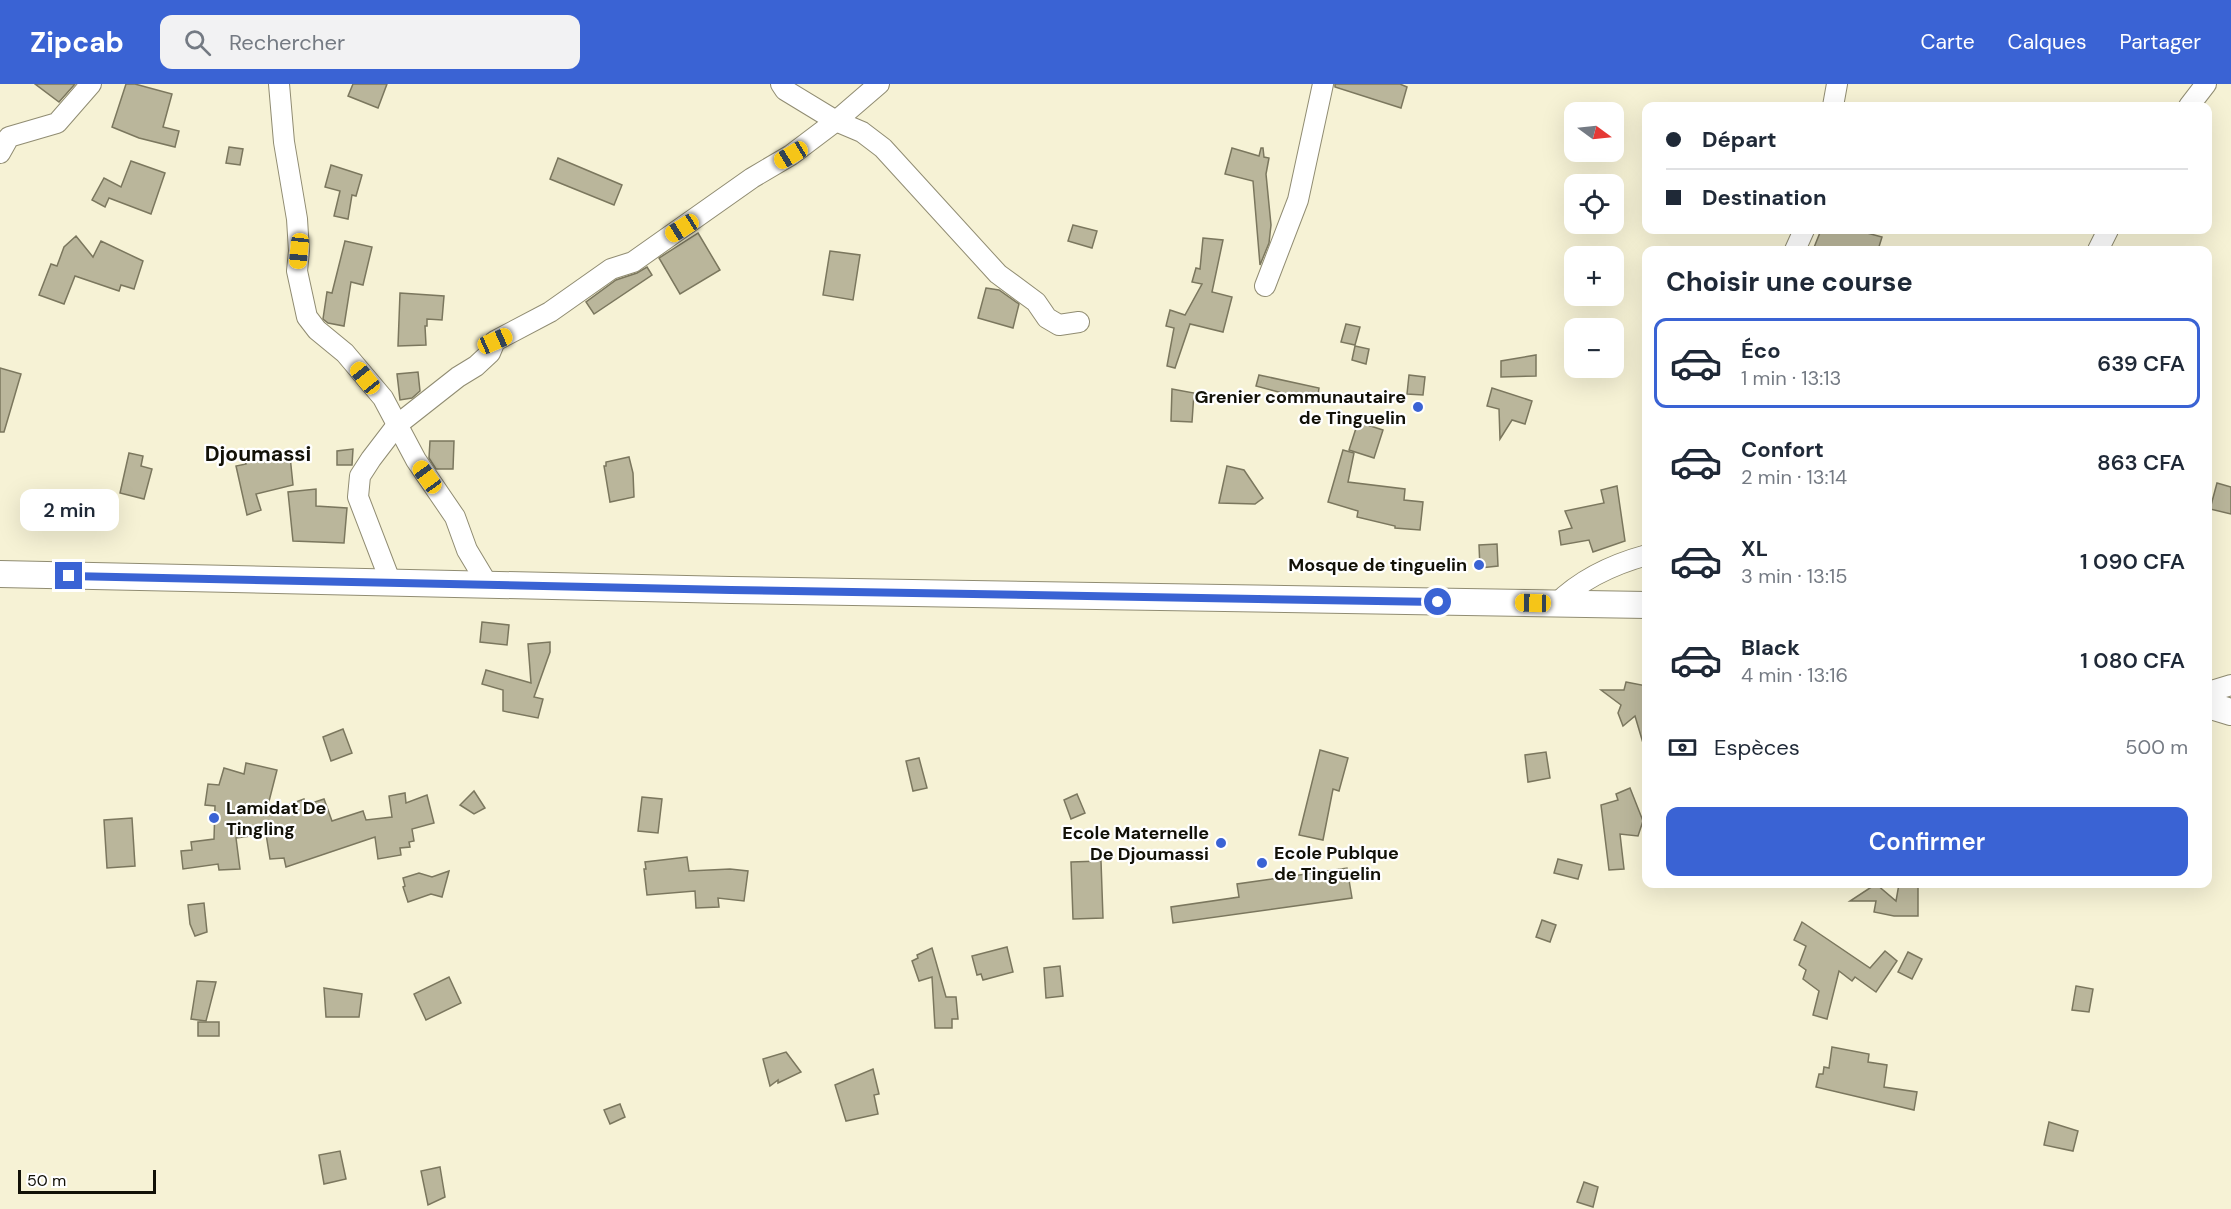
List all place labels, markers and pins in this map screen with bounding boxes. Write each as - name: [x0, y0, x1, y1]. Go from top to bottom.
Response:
- place label: Grenier communautaire de Tinguelin: [1195, 385, 1406, 430]
- marker: Grenier communautaire de Tinguelin: [1411, 400, 1425, 414]
- place label: Mosque de tinguelin: [1288, 553, 1467, 577]
- marker: Mosque de tinguelin: [1472, 558, 1486, 572]
- place label: Lamidat De Tingling: [226, 796, 326, 841]
- marker: Lamidat De Tingling: [207, 811, 221, 825]
- place label: Ecole Maternelle De Djoumassi: [1062, 821, 1209, 866]
- marker: Ecole Maternelle De Djoumassi: [1214, 836, 1228, 850]
- place label: Ecole Publque de Tinguelin: [1274, 841, 1399, 886]
- marker: Ecole Publque de Tinguelin: [1255, 856, 1269, 870]

